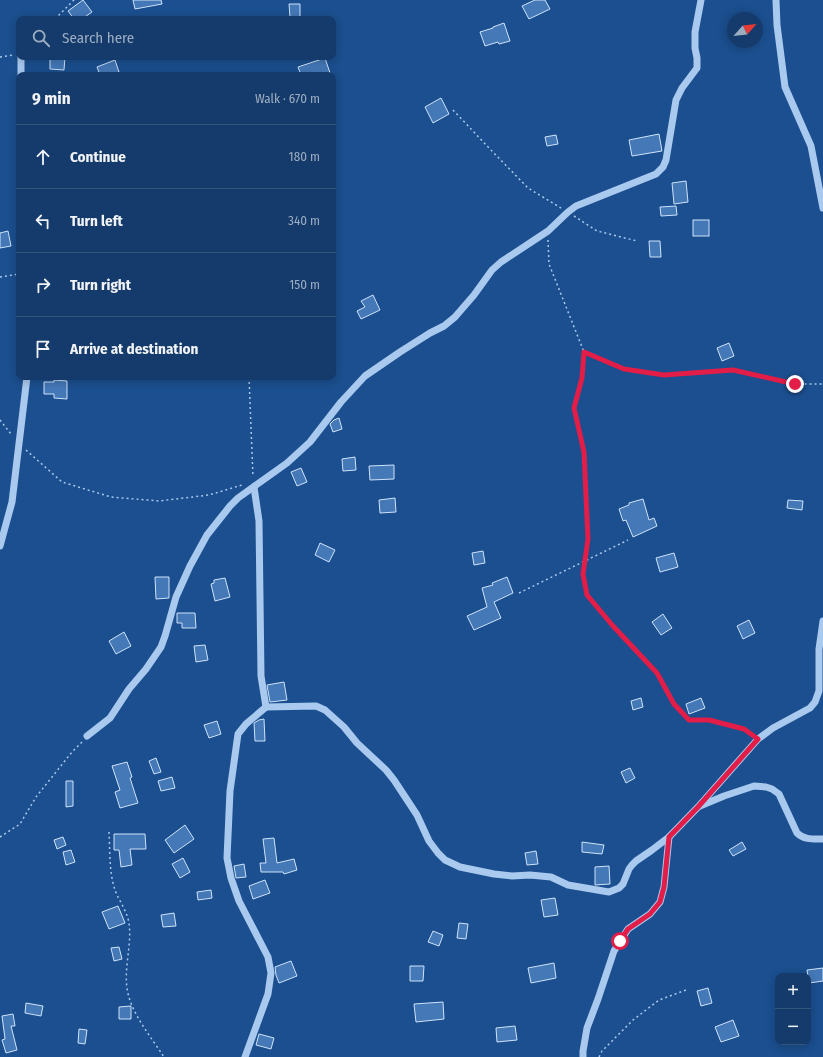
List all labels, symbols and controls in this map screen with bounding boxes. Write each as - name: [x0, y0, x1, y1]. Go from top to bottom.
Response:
- north arrow: [727, 12, 763, 48]
- search box: [16, 16, 336, 60]
- icon: search: [30, 27, 52, 49]
- text: Search here: [62, 29, 134, 47]
- text: 9 min: [32, 88, 71, 109]
- text: Walk · 670 m: [255, 91, 320, 106]
- icon: ahead: [32, 146, 54, 168]
- text: Continue: [70, 148, 126, 166]
- text: 180 m: [289, 149, 320, 164]
- icon: left: [32, 210, 54, 232]
- text: Turn left: [70, 212, 123, 230]
- text: 340 m: [288, 213, 320, 228]
- icon: right: [32, 274, 54, 296]
- text: Turn right: [70, 276, 131, 294]
- text: 150 m: [289, 277, 320, 292]
- icon: arrive: [32, 338, 54, 360]
- text: Arrive at destination: [70, 340, 198, 358]
- route end: [786, 375, 804, 393]
- route start: [611, 932, 629, 950]
- map controls: [775, 973, 811, 1045]
- button: +: [775, 973, 811, 1009]
- button: −: [775, 1009, 811, 1045]

